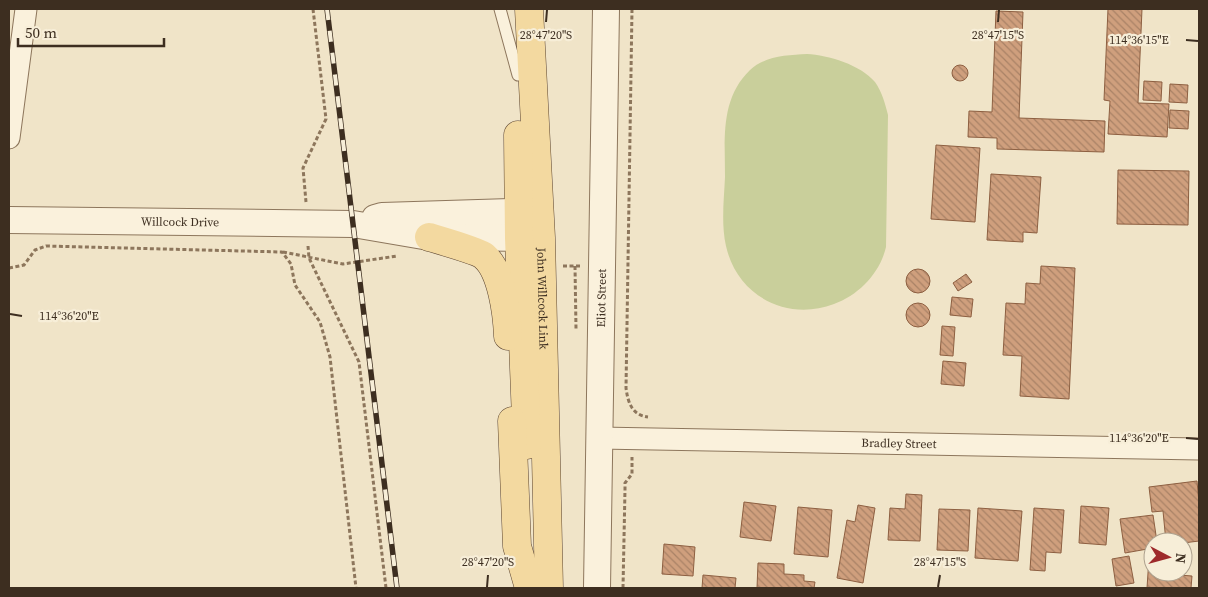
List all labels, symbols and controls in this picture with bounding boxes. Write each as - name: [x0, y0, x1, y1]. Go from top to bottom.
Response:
- scale bar: [18, 15, 164, 47]
- text: 50 m: [25, 22, 57, 43]
- text: 28°47'20"S: [520, 27, 572, 43]
- text: 28°47'15"S: [972, 27, 1024, 43]
- text: 114°36'15"E: [1109, 32, 1169, 48]
- street label: Willcock Drive: [141, 214, 219, 230]
- street label: John Willcock Link: [533, 247, 552, 350]
- street label: Eliot Street: [593, 269, 610, 327]
- text: 114°36'20"E: [39, 308, 99, 324]
- text: 114°36'20"E: [1109, 430, 1169, 446]
- street label: Bradley Street: [861, 435, 937, 452]
- north arrow: [1143, 532, 1193, 582]
- text: N: [1170, 552, 1191, 564]
- text: 28°47'20"S: [462, 554, 514, 570]
- text: 28°47'15"S: [914, 554, 966, 570]

